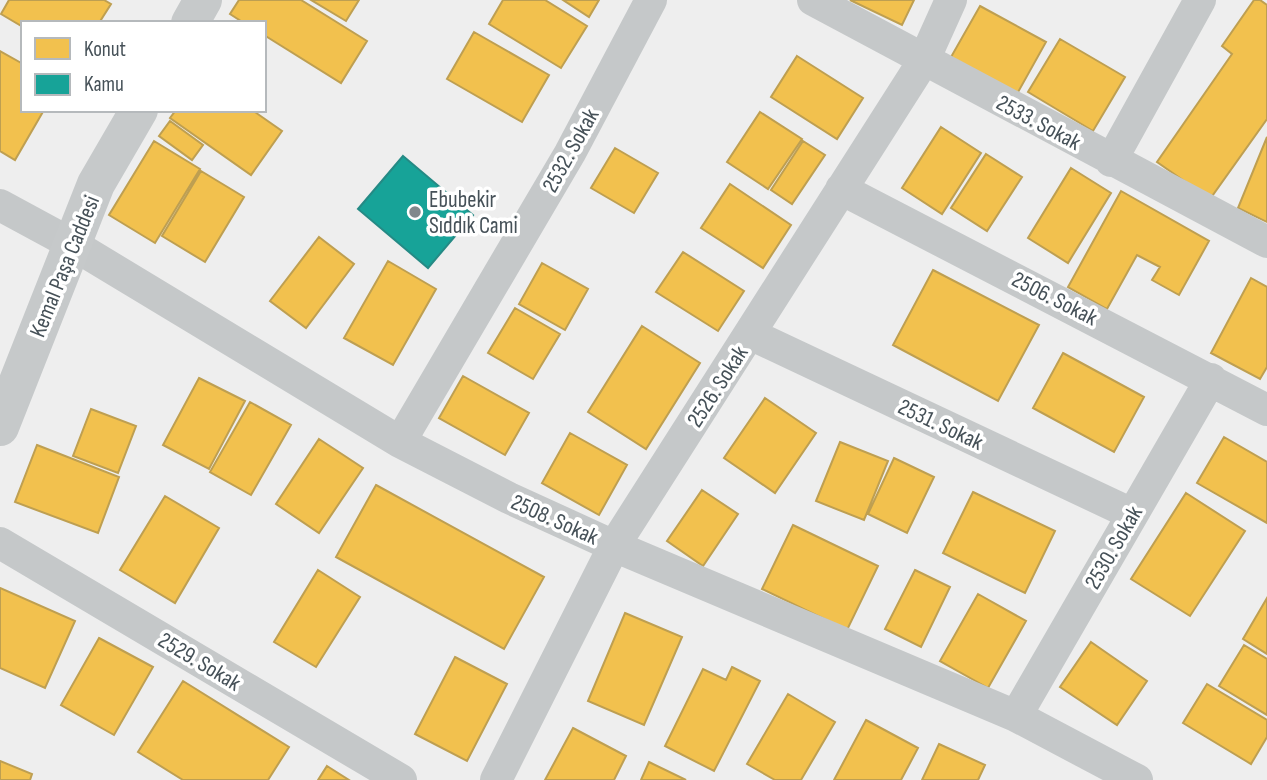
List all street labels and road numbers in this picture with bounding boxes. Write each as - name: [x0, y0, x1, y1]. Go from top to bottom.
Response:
- street label: 2533. Sokak: [991, 89, 1086, 157]
- street label: 2532. Sokak: [536, 103, 605, 197]
- street label: Kemal Paşa Caddesi: [24, 191, 106, 341]
- street label: 2506. Sokak: [1007, 265, 1102, 332]
- street label: 2526. Sokak: [681, 340, 755, 433]
- street label: 2531. Sokak: [893, 393, 988, 457]
- street label: 2508. Sokak: [507, 488, 603, 552]
- street label: 2530. Sokak: [1079, 501, 1149, 594]
- street label: 2529. Sokak: [153, 626, 246, 698]

